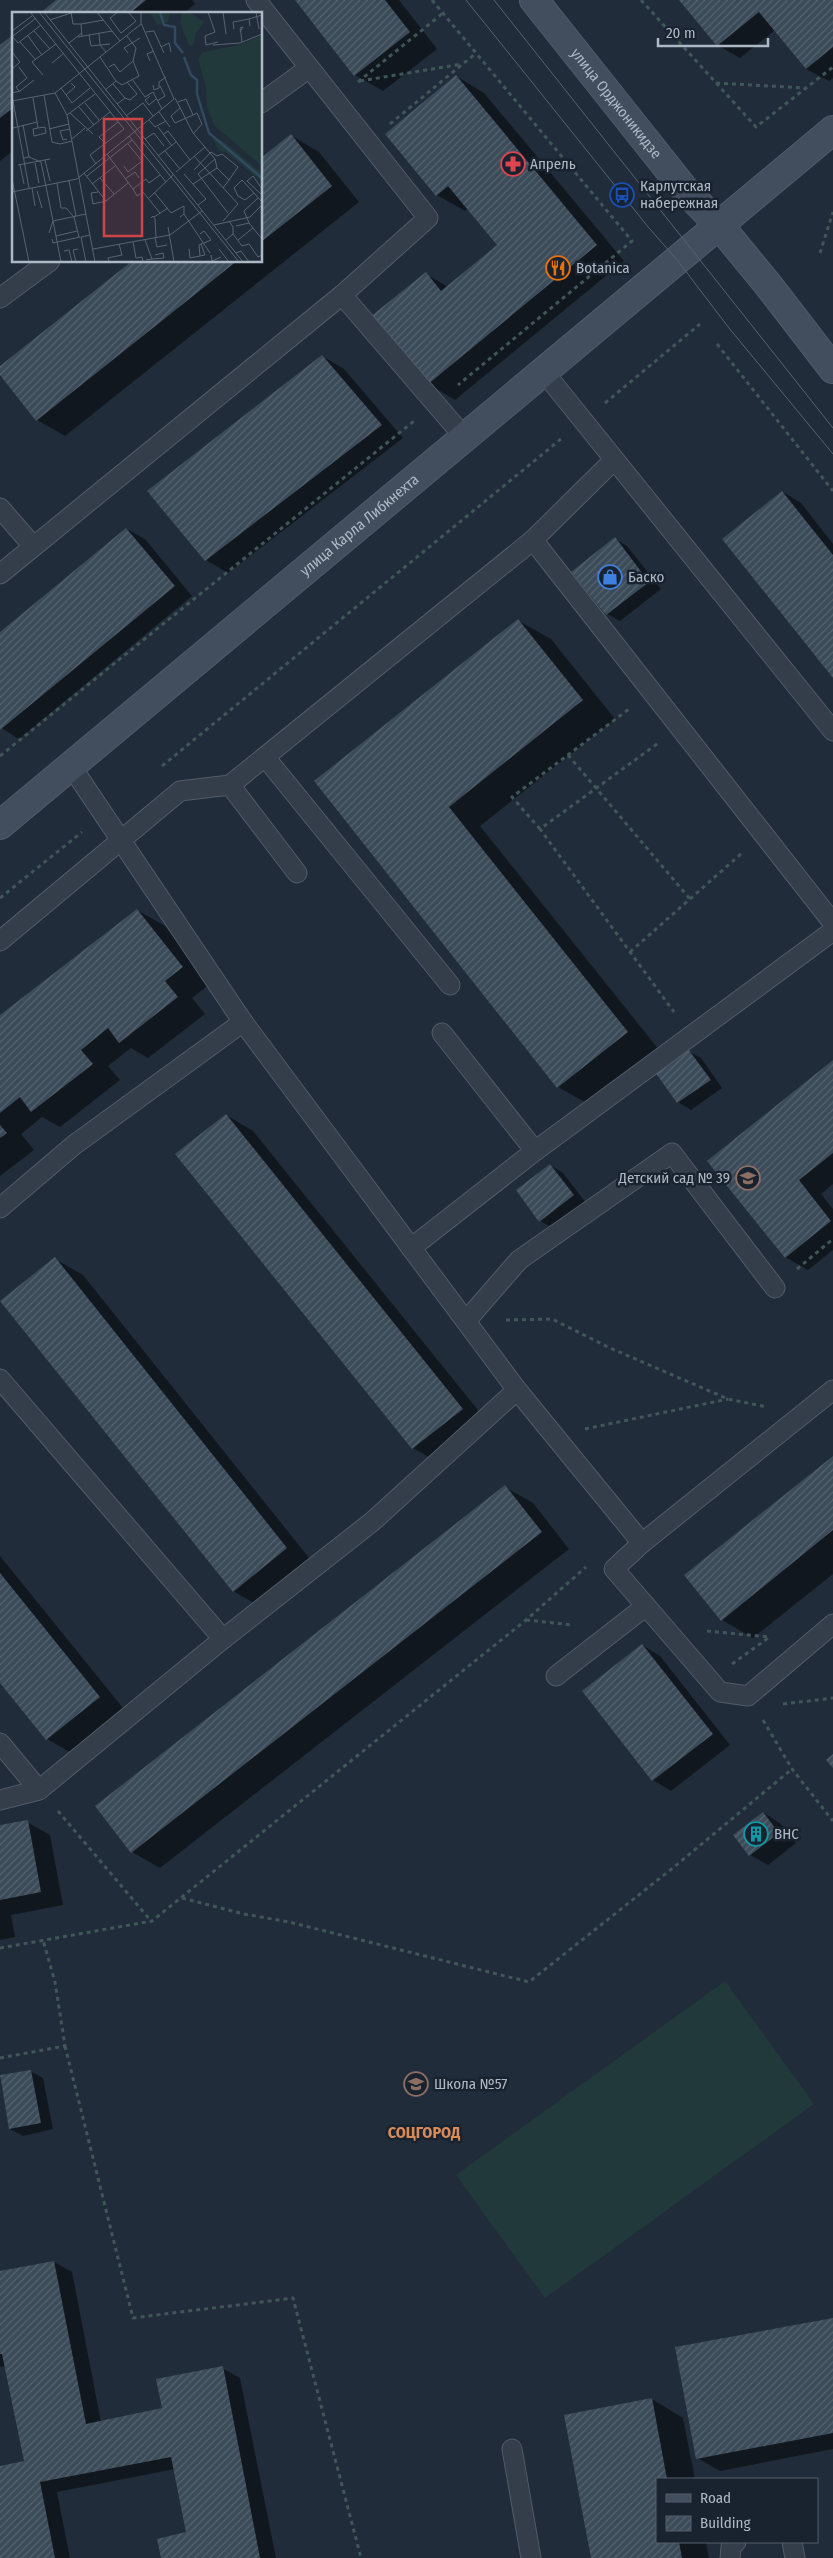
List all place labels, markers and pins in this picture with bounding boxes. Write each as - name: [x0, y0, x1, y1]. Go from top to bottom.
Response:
- pharmacy icon: Апрель: [500, 151, 526, 177]
- place label: Апрель: [530, 155, 576, 173]
- place label: Карлутская набережная: [640, 177, 718, 212]
- bus stop icon: Карлутская набережная: [609, 182, 635, 208]
- restaurant icon: Botanica: [545, 255, 571, 281]
- place label: Botanica: [576, 259, 630, 277]
- shop icon: Баско: [597, 564, 623, 590]
- place label: Баско: [628, 568, 665, 586]
- school or university icon: Детский сад № 39: [735, 1165, 761, 1191]
- place label: Детский сад № 39: [618, 1169, 730, 1187]
- building icon: ВНС: [743, 1821, 769, 1847]
- place label: ВНС: [774, 1825, 799, 1843]
- school or university icon: Школа №57: [403, 2071, 429, 2097]
- place label: Школа №57: [434, 2075, 507, 2093]

